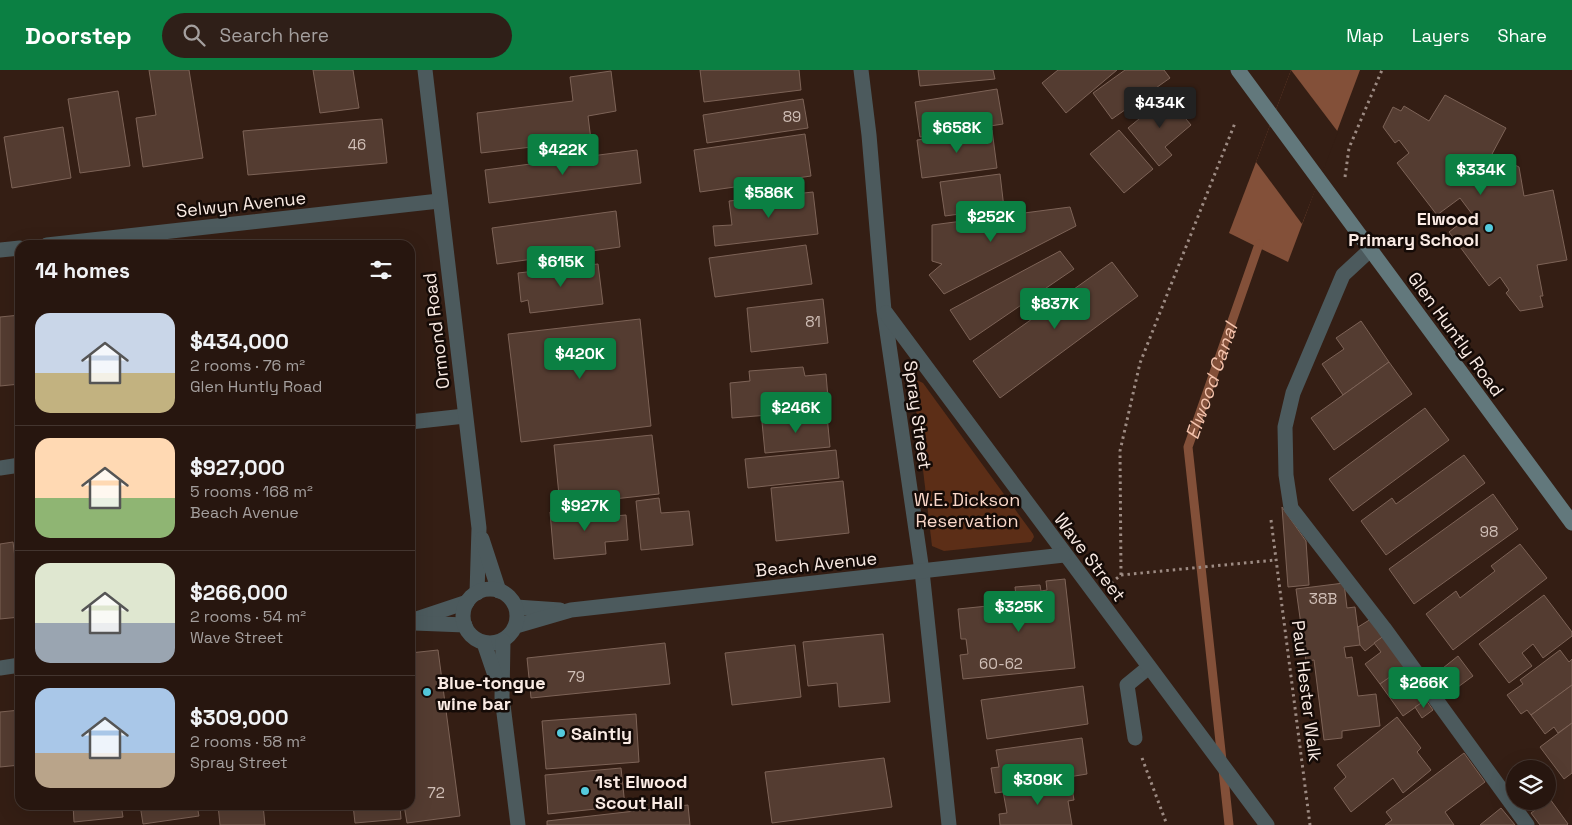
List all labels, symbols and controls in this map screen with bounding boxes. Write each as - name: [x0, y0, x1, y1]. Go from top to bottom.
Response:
- search box: [162, 13, 512, 58]
- text: Doorstep: [25, 20, 132, 51]
- icon: search: [180, 21, 208, 49]
- text: Search here: [220, 23, 329, 48]
- text: Map: [1346, 24, 1384, 47]
- text: Layers: [1412, 24, 1469, 47]
- text: Share: [1497, 24, 1547, 47]
- pin: $434K: [1125, 87, 1195, 129]
- text: $434K: [1135, 92, 1185, 113]
- house number: 89: [783, 107, 801, 126]
- pin: $658K: [922, 112, 992, 154]
- text: $658K: [933, 117, 981, 138]
- pin: $422K: [528, 134, 598, 176]
- house number: 46: [348, 135, 366, 154]
- text: $422K: [539, 139, 587, 160]
- pin: $334K: [1446, 154, 1516, 196]
- text: $334K: [1456, 159, 1506, 180]
- pin: $586K: [734, 176, 804, 219]
- text: $586K: [745, 182, 793, 203]
- street label: Selwyn Avenue: [175, 186, 307, 222]
- pin: $252K: [956, 200, 1026, 243]
- text: $252K: [967, 206, 1015, 227]
- place label: Elwood Primary School: [1348, 207, 1479, 251]
- marker: Elwood Primary School: [1483, 222, 1495, 234]
- pin: $615K: [526, 246, 596, 288]
- text: $615K: [538, 251, 584, 272]
- icon: filters: [367, 256, 395, 284]
- text: 14 homes: [35, 257, 130, 284]
- street label: Glen Huntly Road: [1403, 267, 1509, 401]
- street label: Ormond Road: [417, 272, 455, 390]
- pin: $837K: [1020, 288, 1090, 330]
- text: $837K: [1031, 293, 1079, 314]
- house number: 81: [805, 312, 821, 331]
- water label: Elwood Canal: [1179, 317, 1244, 443]
- text: $434,000: [190, 328, 289, 355]
- icon: home: [75, 333, 135, 393]
- pin: $420K: [545, 338, 615, 380]
- text: $420K: [555, 343, 605, 364]
- text: 2 rooms · 76 m²: [190, 355, 305, 376]
- street label: Spray Street: [899, 359, 937, 471]
- text: Glen Huntly Road: [190, 376, 322, 397]
- pin: $246K: [761, 392, 831, 434]
- text: $246K: [771, 397, 821, 418]
- text: $927,000: [190, 454, 285, 481]
- icon: home: [75, 458, 135, 518]
- text: 5 rooms · 168 m²: [190, 481, 313, 502]
- park label: W.E. Dickson Reservation: [914, 488, 1020, 532]
- pin: $927K: [550, 490, 620, 532]
- text: $927K: [561, 495, 609, 516]
- text: Beach Avenue: [190, 502, 299, 523]
- street label: Wave Street: [1049, 508, 1131, 606]
- house number: 98: [1480, 522, 1498, 541]
- street label: Beach Avenue: [754, 546, 878, 582]
- text: $266,000: [190, 579, 288, 606]
- icon: home: [75, 583, 135, 643]
- house number: 38B: [1309, 589, 1337, 608]
- pin: $325K: [984, 590, 1054, 633]
- text: $325K: [995, 596, 1043, 617]
- text: 2 rooms · 54 m²: [190, 606, 306, 627]
- street label: Paul Hester Walk: [1287, 619, 1327, 763]
- text: Wave Street: [190, 627, 283, 648]
- house number: 60-62: [979, 654, 1023, 673]
- pin: $266K: [1389, 666, 1459, 709]
- house number: 79: [567, 667, 585, 686]
- place label: Blue-tongue wine bar: [437, 671, 546, 715]
- text: $266K: [1400, 672, 1449, 693]
- marker: Blue-tongue wine bar: [421, 686, 433, 698]
- text: $309,000: [190, 704, 289, 731]
- icon: home: [75, 708, 135, 768]
- place label: Saintly: [571, 722, 632, 745]
- marker: Saintly: [555, 727, 567, 739]
- text: 2 rooms · 58 m²: [190, 731, 306, 752]
- text: Spray Street: [190, 752, 288, 773]
- map controls: [1506, 760, 1556, 810]
- button: layers: [1506, 760, 1556, 810]
- pin: $309K: [1003, 764, 1073, 806]
- text: $309K: [1013, 769, 1063, 790]
- place label: 1st Elwood Scout Hall: [595, 770, 688, 814]
- house number: 72: [427, 783, 445, 802]
- marker: 1st Elwood Scout Hall: [579, 785, 591, 797]

